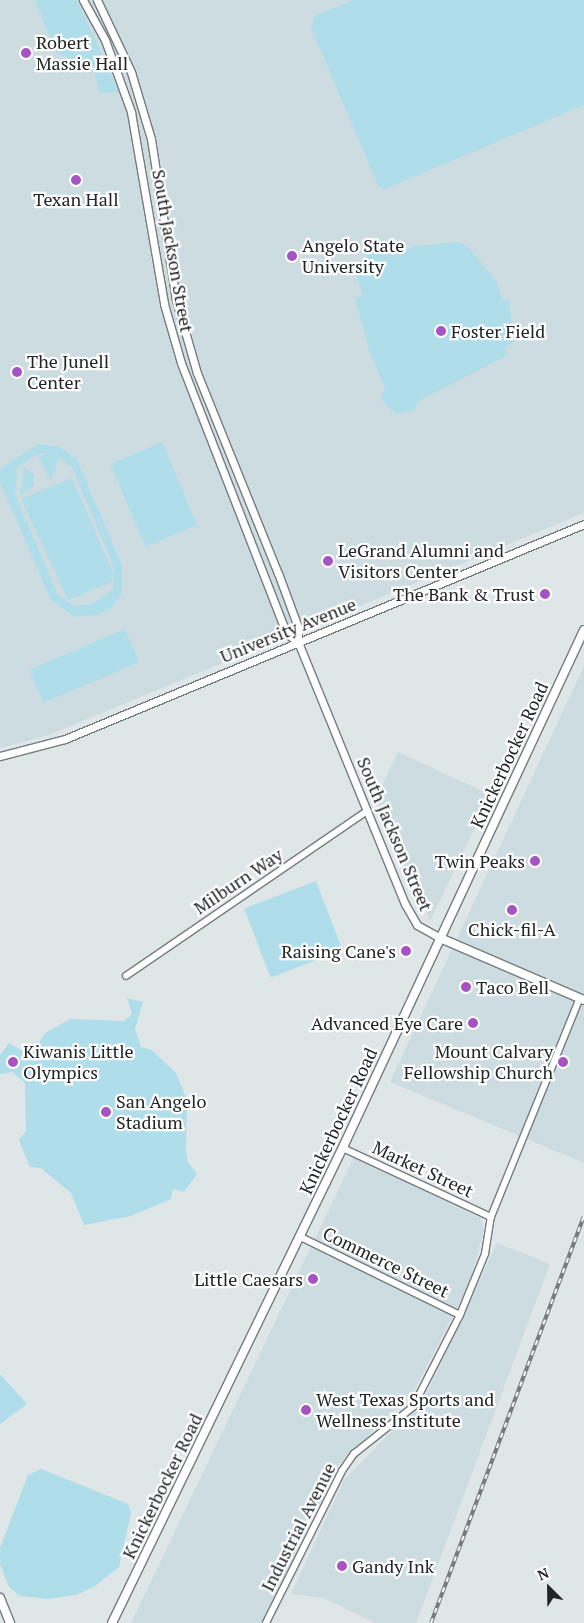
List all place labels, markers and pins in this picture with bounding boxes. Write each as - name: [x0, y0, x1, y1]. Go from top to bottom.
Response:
- place label: Robert Massie Hall: [36, 32, 128, 74]
- marker: Robert Massie Hall: [20, 47, 32, 59]
- marker: Texan Hall: [70, 174, 82, 186]
- place label: Texan Hall: [33, 188, 119, 210]
- place label: Angelo State University: [302, 235, 404, 278]
- marker: Angelo State University: [286, 250, 298, 262]
- place label: Foster Field: [451, 320, 545, 342]
- marker: Foster Field: [435, 325, 447, 337]
- place label: The Junell Center: [27, 351, 109, 394]
- marker: The Junell Center: [11, 366, 23, 378]
- place label: LeGrand Alumni and Visitors Center: [338, 540, 504, 582]
- marker: LeGrand Alumni and Visitors Center: [322, 555, 334, 567]
- place label: The Bank & Trust: [393, 583, 535, 605]
- marker: The Bank & Trust: [539, 588, 551, 600]
- place label: Twin Peaks: [435, 850, 525, 872]
- marker: Twin Peaks: [529, 855, 541, 867]
- marker: Chick-fil-A: [506, 904, 518, 916]
- place label: Chick-fil-A: [468, 918, 556, 940]
- place label: Raising Cane's: [281, 940, 396, 962]
- marker: Raising Cane's: [400, 945, 412, 957]
- place label: Taco Bell: [476, 976, 549, 998]
- marker: Taco Bell: [460, 981, 472, 993]
- place label: Advanced Eye Care: [311, 1012, 463, 1034]
- marker: Advanced Eye Care: [467, 1017, 479, 1029]
- place label: Kiwanis Little Olympics: [23, 1041, 134, 1084]
- place label: Mount Calvary Fellowship Church: [404, 1041, 553, 1084]
- marker: Kiwanis Little Olympics: [7, 1056, 19, 1068]
- marker: Mount Calvary Fellowship Church: [557, 1056, 569, 1068]
- place label: San Angelo Stadium: [116, 1091, 207, 1134]
- marker: San Angelo Stadium: [100, 1106, 112, 1118]
- place label: Little Caesars: [194, 1268, 303, 1290]
- marker: Little Caesars: [307, 1273, 319, 1285]
- place label: West Texas Sports and Wellness Institute: [316, 1389, 494, 1432]
- marker: West Texas Sports and Wellness Institute: [300, 1404, 312, 1416]
- place label: Gandy Ink: [352, 1555, 434, 1577]
- marker: Gandy Ink: [336, 1560, 348, 1572]

